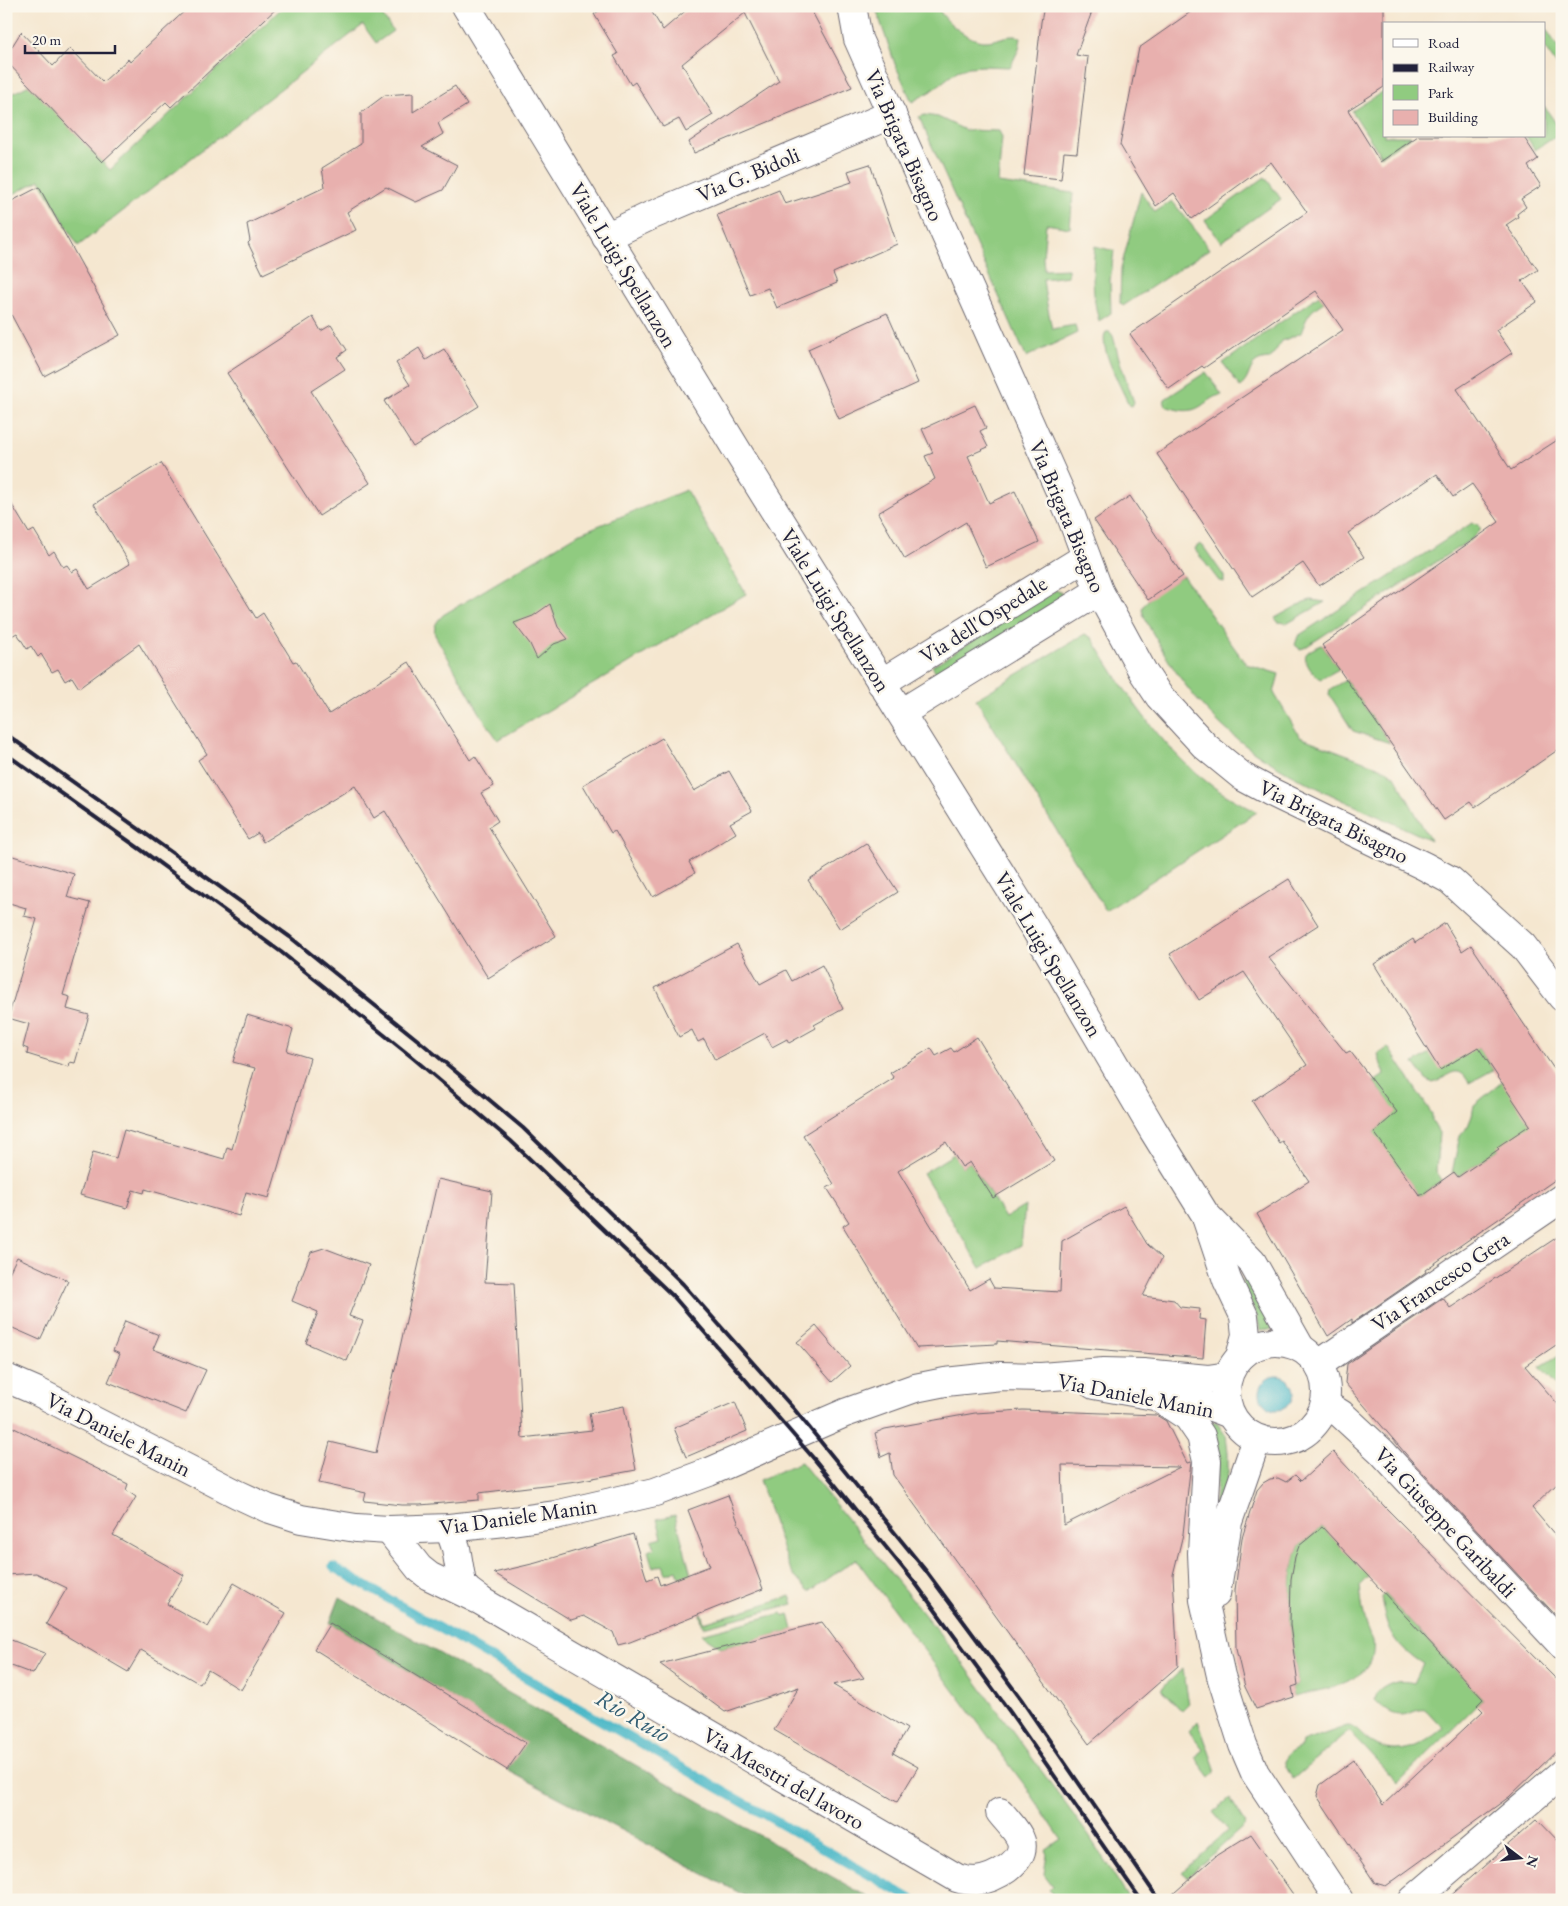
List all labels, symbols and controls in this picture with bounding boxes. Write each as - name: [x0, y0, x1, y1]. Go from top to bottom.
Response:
- scale bar: [25, 22, 115, 54]
- legend: [1383, 22, 1546, 138]
- text: 20 m: [32, 30, 61, 49]
- text: Road: [1428, 33, 1460, 52]
- text: Railway: [1428, 57, 1475, 76]
- street label: Via Brigata Bisagno: [858, 65, 951, 226]
- text: Park: [1428, 83, 1455, 102]
- text: Building: [1428, 107, 1478, 126]
- street label: Via G. Bidoli: [692, 140, 804, 209]
- street label: Viale Luigi Spellanzon: [563, 177, 685, 354]
- street label: Via Brigata Bisagno: [1022, 435, 1113, 597]
- street label: Viale Luigi Spellanzon: [773, 523, 898, 698]
- street label: Via dell'Ospedale: [914, 568, 1053, 670]
- street label: Via Brigata Bisagno: [1254, 773, 1414, 870]
- street label: Viale Luigi Spellanzon: [988, 866, 1110, 1043]
- street label: Via Francesco Gera: [1366, 1224, 1515, 1338]
- street label: Via Daniele Manin: [1055, 1366, 1217, 1425]
- street label: Via Daniele Manin: [41, 1385, 196, 1484]
- street label: Via Giuseppe Garibaldi: [1368, 1441, 1523, 1604]
- street label: Via Daniele Manin: [437, 1491, 599, 1542]
- water label: Rio Ruio: [590, 1682, 676, 1749]
- street label: Via Maestri del lavoro: [698, 1720, 870, 1837]
- north arrow: [1496, 1834, 1546, 1884]
- text: N: [1522, 1854, 1543, 1870]

